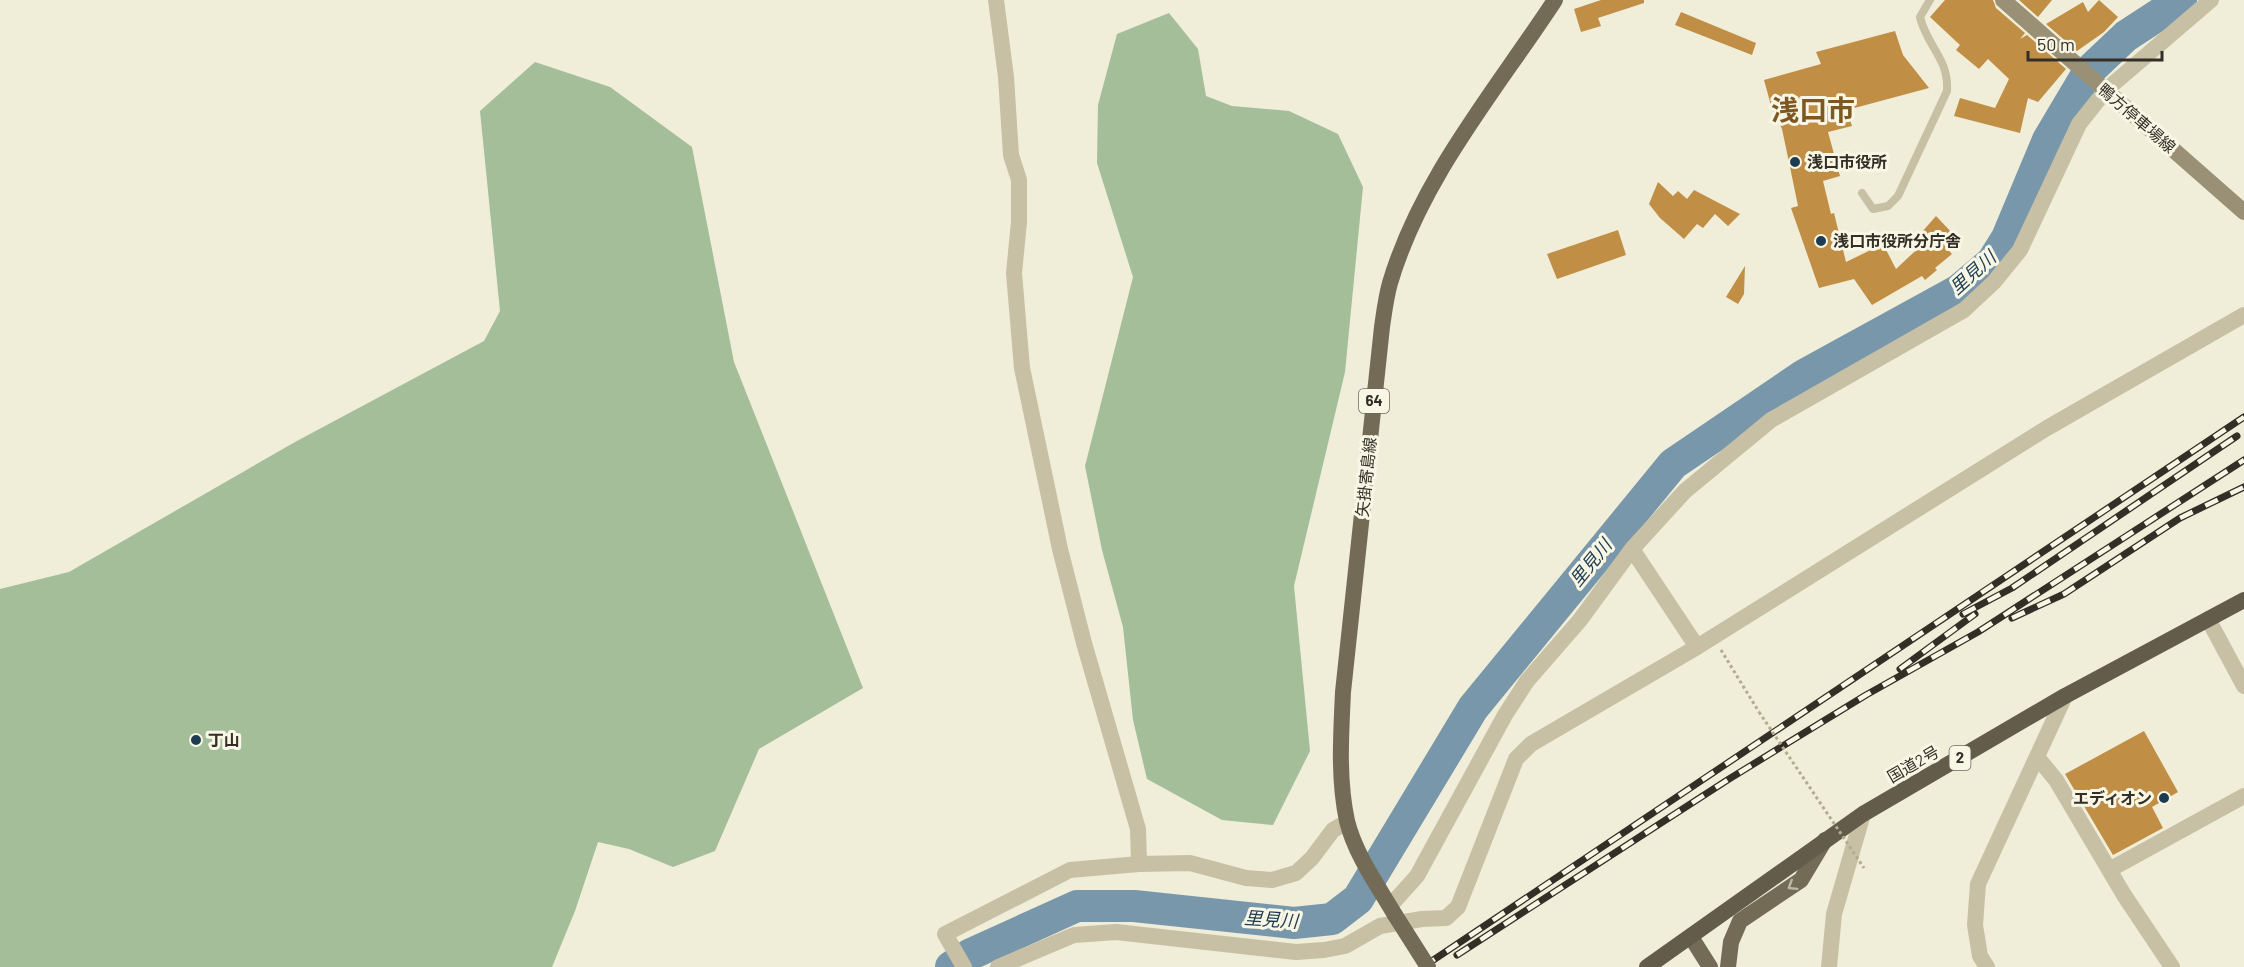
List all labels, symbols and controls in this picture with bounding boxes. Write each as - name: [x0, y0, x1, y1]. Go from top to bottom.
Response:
- scale bar: [2028, 24, 2162, 62]
- text: 50 m: [2037, 33, 2075, 55]
- street label: 鴨方停車場線: [2095, 79, 2180, 156]
- district label: 浅口市: [1771, 92, 1855, 126]
- place label: 浅口市役所: [1807, 152, 1887, 171]
- marker: 浅口市役所: [1788, 155, 1802, 169]
- place label: 浅口市役所分庁舎: [1833, 231, 1961, 250]
- marker: 浅口市役所分庁舎: [1814, 234, 1828, 248]
- water label: 里見川: [1945, 245, 2001, 298]
- road number: 64: [1359, 389, 1389, 413]
- street label: 矢掛寄島線: [1352, 436, 1379, 518]
- water label: 里見川: [1565, 533, 1617, 590]
- place label: 丁山: [208, 730, 240, 749]
- marker: 丁山: [189, 733, 203, 747]
- street label: 国道2号: [1884, 741, 1942, 786]
- road number: 2: [1950, 746, 1970, 770]
- place label: エディオン: [2073, 788, 2152, 807]
- marker: エディオン: [2157, 791, 2171, 805]
- one-way arrow: [1788, 879, 1798, 891]
- water label: 里見川: [1243, 906, 1301, 932]

